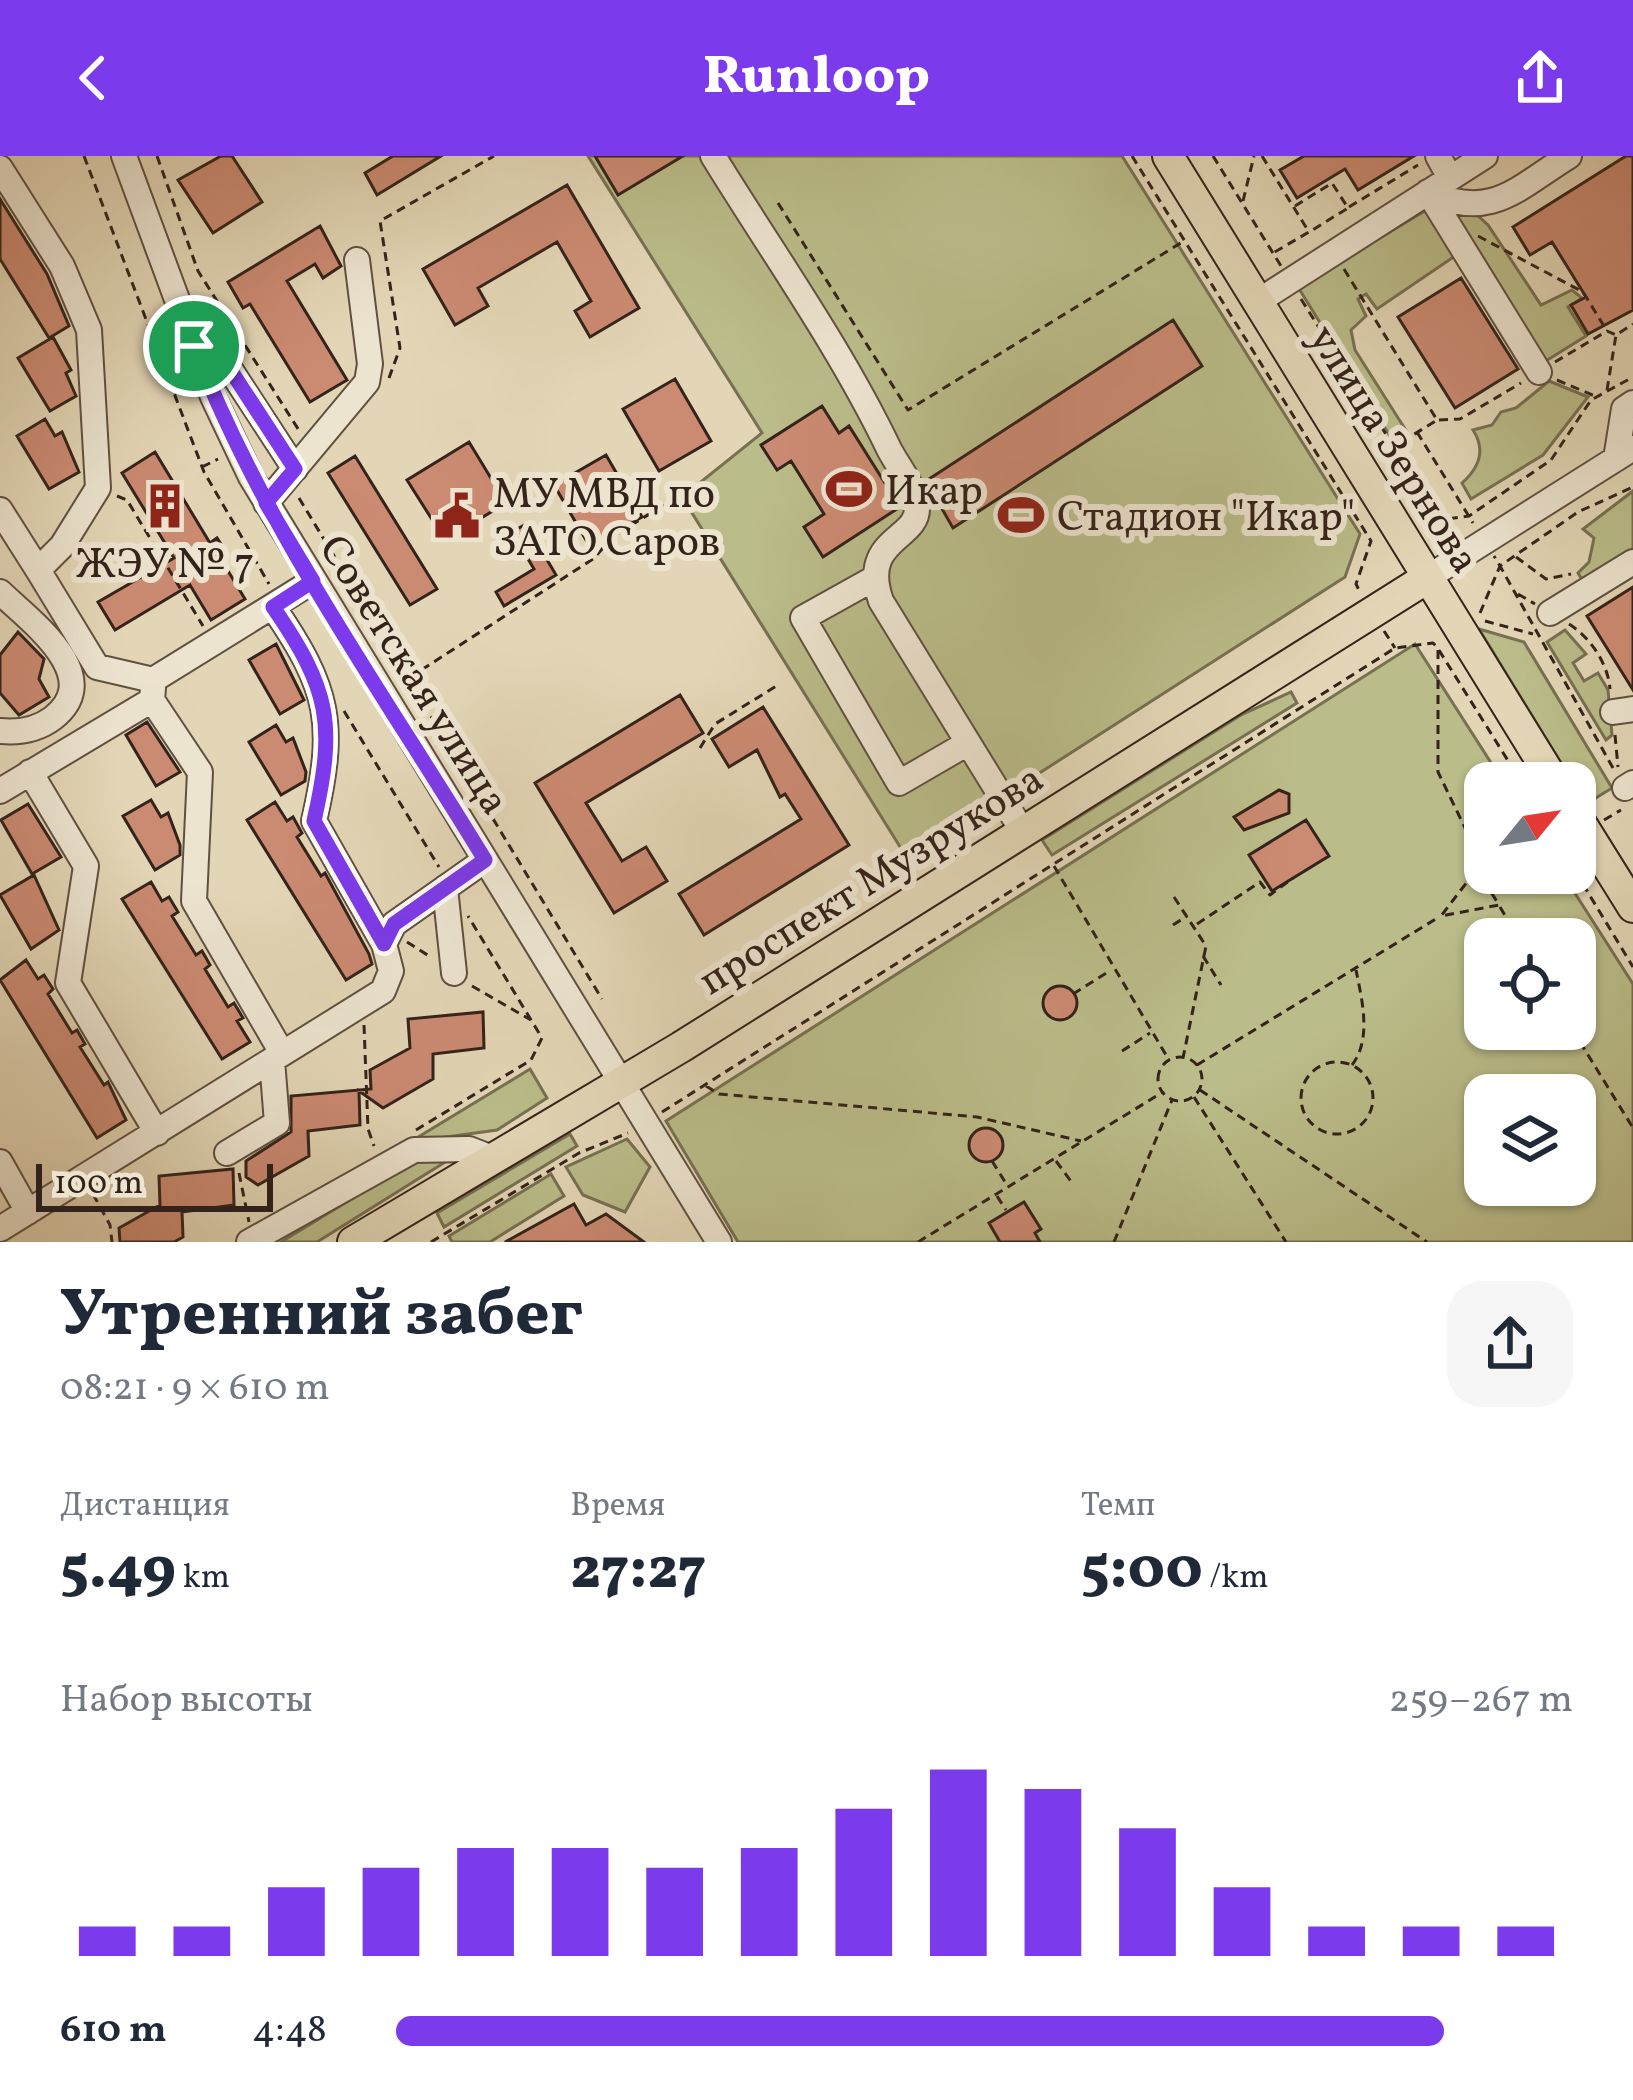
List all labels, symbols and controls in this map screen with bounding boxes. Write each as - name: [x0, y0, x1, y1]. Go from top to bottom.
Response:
- text: Runloop: [703, 41, 930, 116]
- icon: back: [60, 45, 126, 111]
- icon: share: [1507, 45, 1573, 111]
- pin: [143, 295, 245, 397]
- icon: arrive: [161, 313, 227, 379]
- street label: улица Зернова: [1292, 315, 1492, 586]
- sports icon: Икар: [824, 464, 874, 514]
- place label: Икар: [885, 464, 983, 523]
- place label: МУ МВД по ЗАТО Саров: [493, 467, 720, 574]
- building icon: ЖЭУ № 7: [140, 481, 190, 531]
- sports icon: Стадион "Икар": [996, 490, 1046, 540]
- place label: Стадион "Икар": [1057, 490, 1355, 549]
- public building icon: МУ МВД по ЗАТО Саров: [432, 491, 482, 541]
- street label: Советская улица: [302, 525, 522, 828]
- place label: ЖЭУ № 7: [76, 537, 254, 596]
- street label: проспект Музрукова: [689, 752, 1056, 1012]
- north arrow: [1464, 762, 1596, 894]
- map controls: [1464, 762, 1596, 1206]
- button: locate: [1464, 918, 1596, 1050]
- button: layers: [1464, 1074, 1596, 1206]
- scale bar: [36, 1158, 273, 1211]
- text: 100 m: [54, 1162, 143, 1208]
- text: Утренний забег: [60, 1271, 583, 1363]
- button: share: [1447, 1281, 1573, 1407]
- text: 08:21 · 9 × 610 m: [60, 1362, 330, 1416]
- text: Дистанция: [60, 1484, 230, 1530]
- text: Время: [570, 1484, 665, 1530]
- text: Темп: [1081, 1484, 1155, 1530]
- text: 5.49: [60, 1530, 176, 1613]
- text: 27:27: [570, 1530, 706, 1613]
- text: 5:00: [1081, 1530, 1203, 1613]
- text: km: [176, 1556, 230, 1602]
- text: /km: [1203, 1556, 1269, 1602]
- text: Набор высоты: [60, 1674, 313, 1728]
- text: 259–267 m: [1389, 1674, 1573, 1728]
- text: 610 m: [60, 2004, 167, 2058]
- text: 4:48: [252, 2004, 327, 2058]

